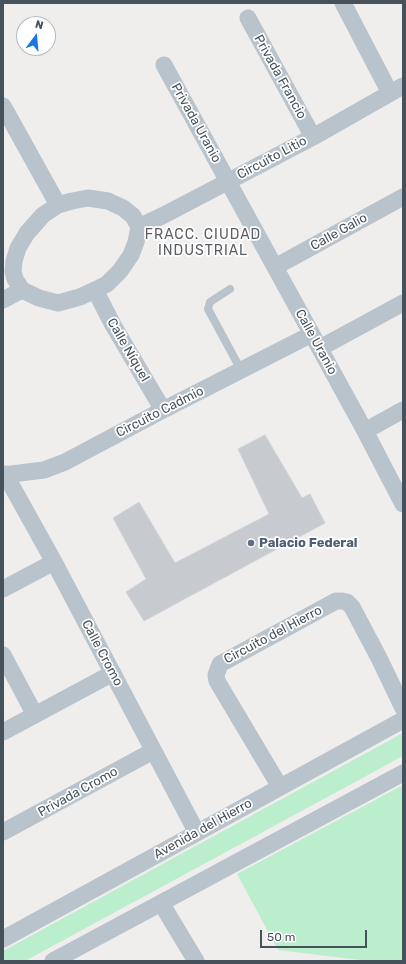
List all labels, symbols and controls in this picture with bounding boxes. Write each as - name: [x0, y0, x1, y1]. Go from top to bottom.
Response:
- north arrow: [16, 16, 56, 56]
- text: N: [34, 18, 45, 32]
- street label: Privada Francio: [250, 32, 310, 122]
- street label: Privada Uranio: [168, 81, 224, 165]
- street label: Circuito Litio: [234, 133, 310, 183]
- street label: Calle Galio: [308, 210, 370, 254]
- district label: FRACC. CIUDAD INDUSTRIAL: [145, 227, 261, 260]
- street label: Calle Uranio: [292, 307, 340, 377]
- street label: Calle Níquel: [104, 315, 152, 385]
- street label: Circuito Cadmio: [114, 383, 206, 441]
- place label: Palacio Federal: [259, 535, 358, 551]
- marker: Palacio Federal: [246, 538, 256, 548]
- street label: Circuito del Hierro: [221, 603, 325, 667]
- street label: Calle Cromo: [78, 617, 126, 689]
- street label: Privada Cromo: [35, 764, 121, 820]
- street label: Avenida del Hierro: [151, 796, 255, 862]
- scale bar: [262, 922, 369, 948]
- text: 50 m: [267, 930, 295, 944]

